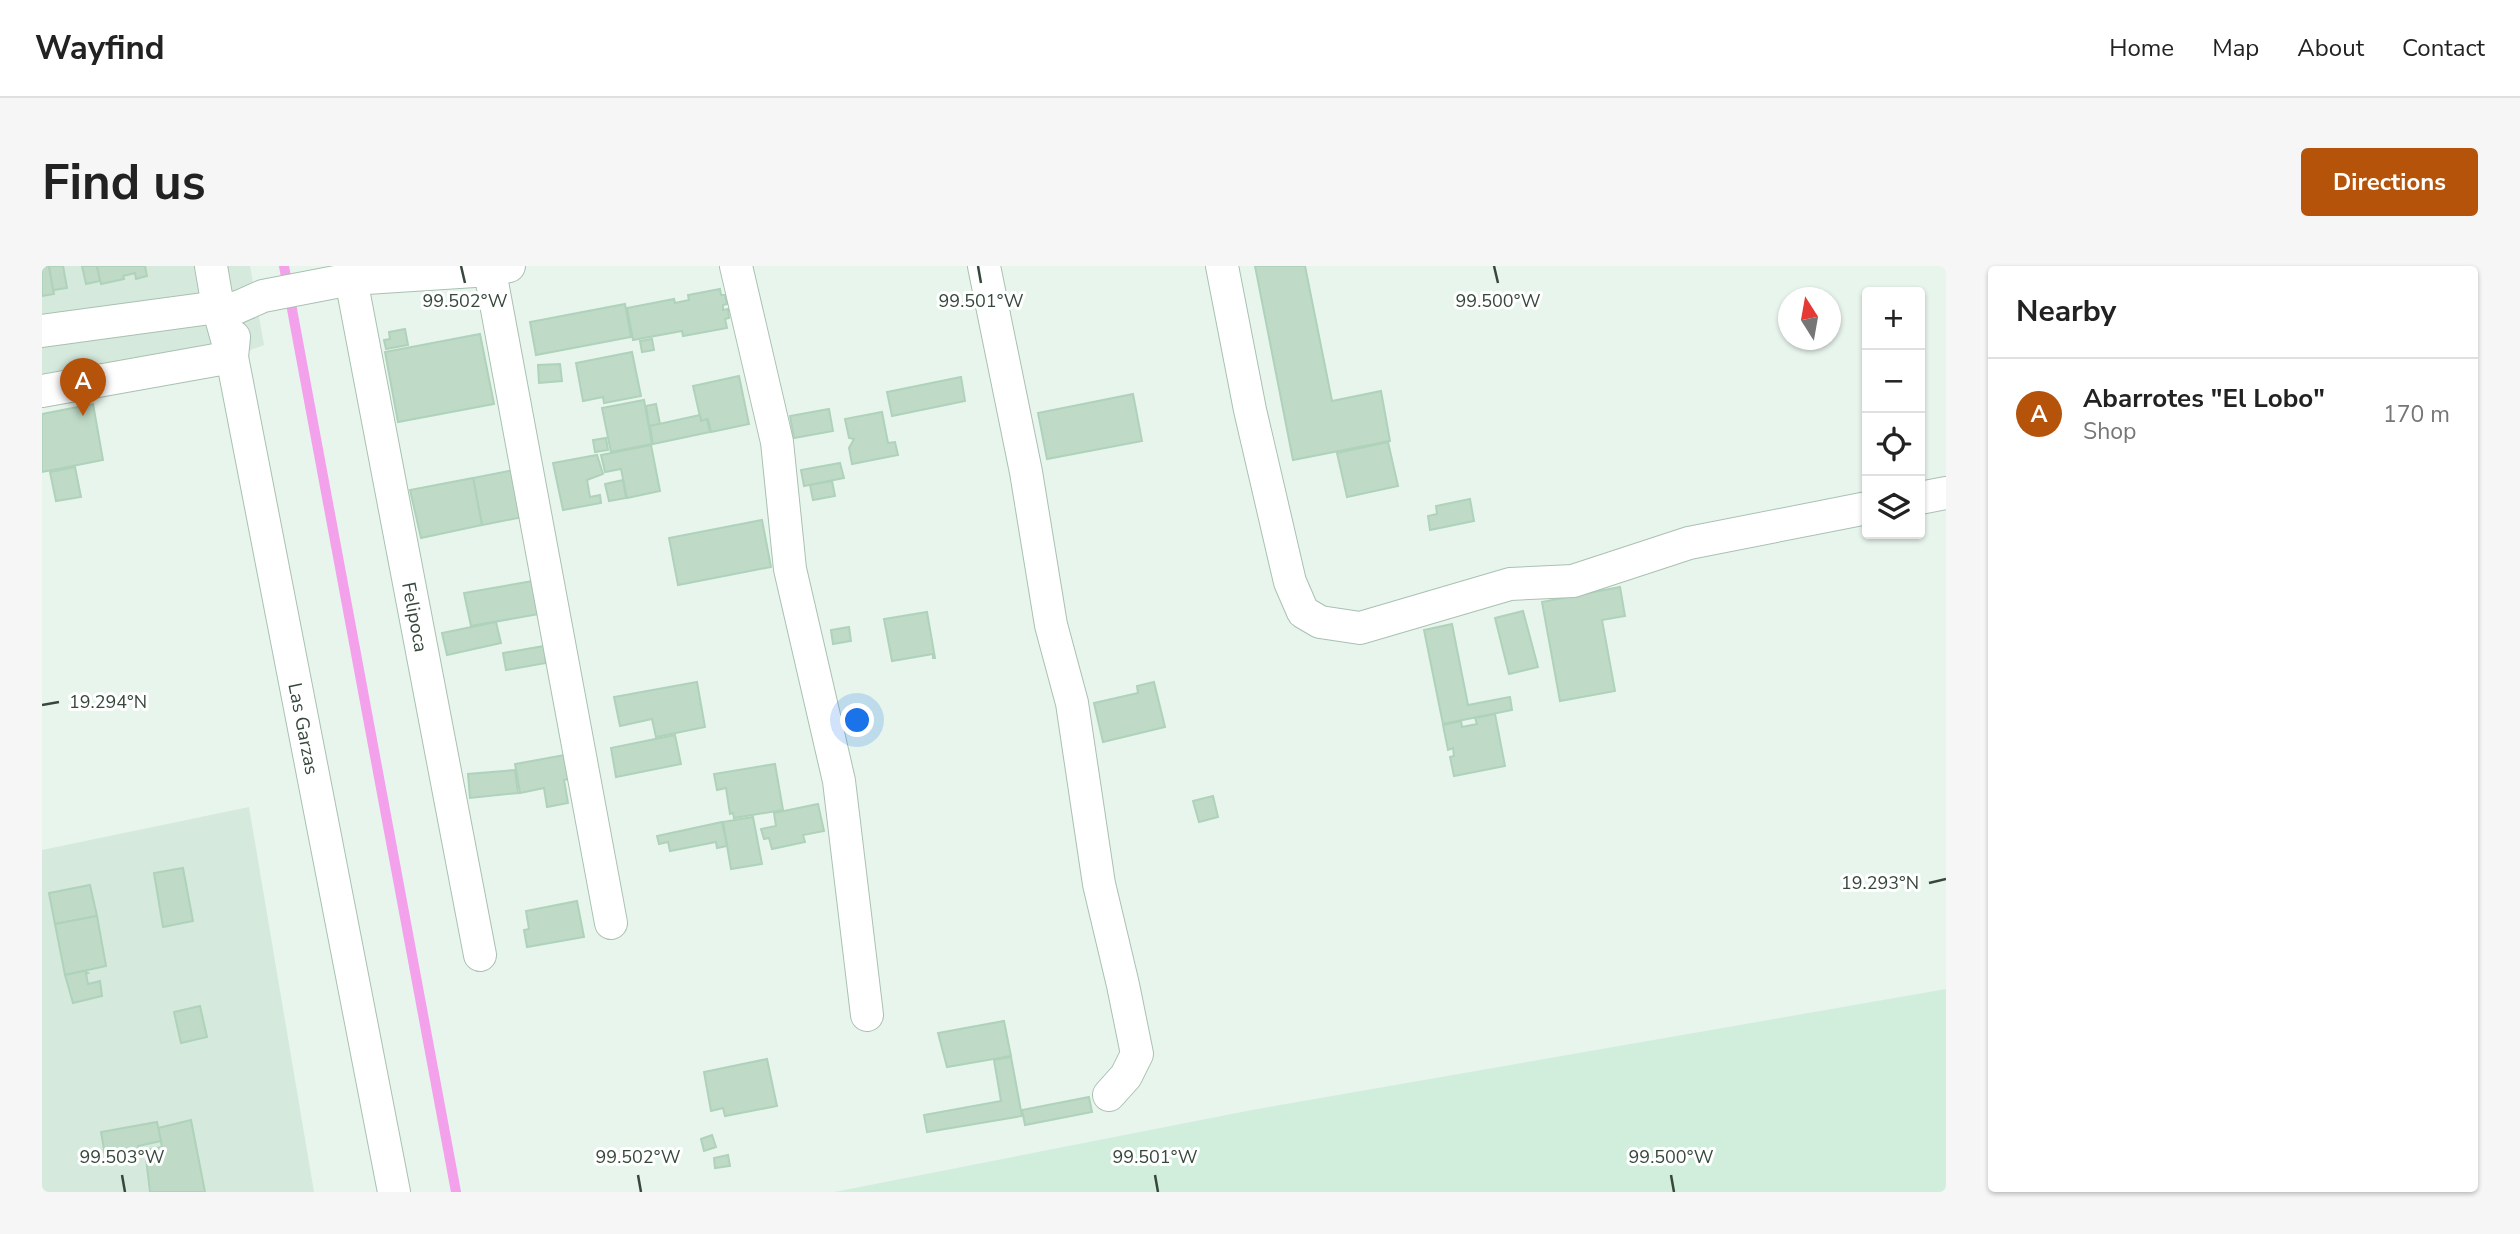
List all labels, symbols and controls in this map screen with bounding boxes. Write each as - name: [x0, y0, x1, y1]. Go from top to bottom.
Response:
- text: Wayfind: [35, 26, 165, 71]
- text: Home: [2109, 32, 2174, 64]
- text: Map: [2212, 32, 2259, 64]
- text: About: [2297, 32, 2364, 64]
- text: Contact: [2402, 32, 2485, 64]
- button: Directions: [2301, 148, 2478, 216]
- text: Find us: [42, 149, 206, 216]
- north arrow: [1778, 287, 1841, 350]
- map controls: [1862, 287, 1925, 539]
- button: +: [1862, 287, 1925, 350]
- text: 99.502°W: [423, 289, 508, 313]
- text: 99.501°W: [939, 289, 1024, 313]
- text: 99.500°W: [1456, 289, 1541, 313]
- text: Nearby: [2016, 291, 2116, 332]
- button: −: [1862, 350, 1925, 413]
- pin: A: [60, 358, 106, 416]
- text: Abarrotes "El Lobo": [2083, 381, 2325, 416]
- text: A: [2030, 399, 2048, 430]
- text: 170 m: [2383, 399, 2450, 430]
- button: locate: [1862, 413, 1925, 476]
- text: Shop: [2083, 416, 2136, 447]
- button: layers: [1862, 476, 1925, 539]
- street label: Felipoca: [395, 580, 434, 654]
- street label: Las Garzas: [281, 681, 325, 777]
- text: 19.294°N: [69, 690, 147, 714]
- your location: [840, 703, 874, 737]
- text: 19.293°N: [1841, 871, 1919, 895]
- text: 99.503°W: [80, 1145, 165, 1169]
- text: 99.502°W: [596, 1145, 681, 1169]
- text: 99.501°W: [1113, 1145, 1198, 1169]
- text: 99.500°W: [1629, 1145, 1714, 1169]

